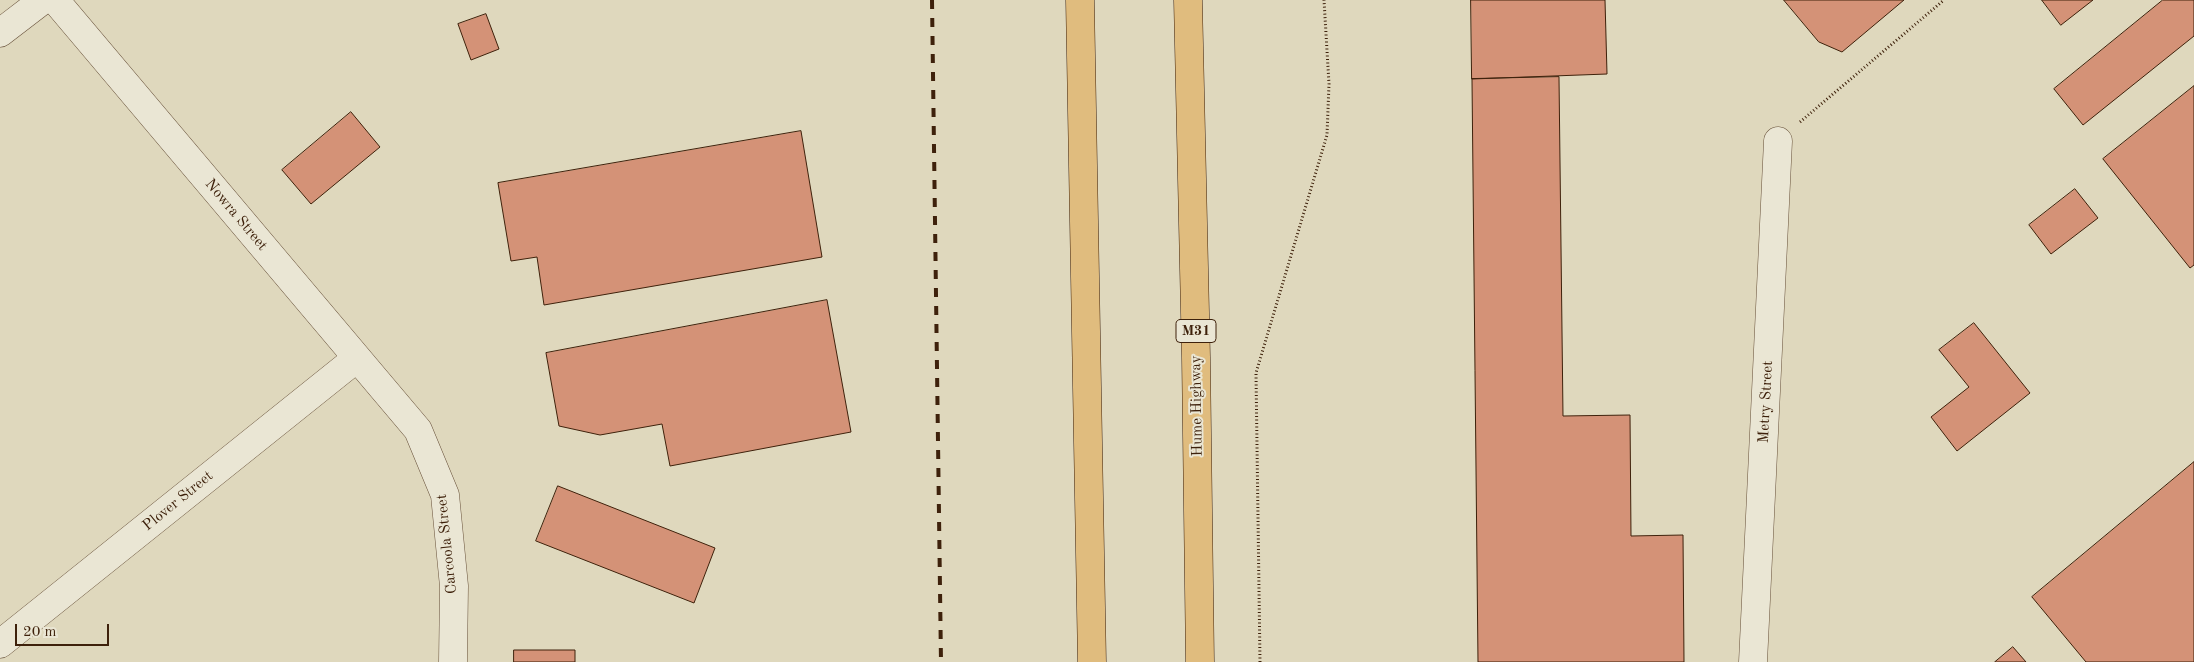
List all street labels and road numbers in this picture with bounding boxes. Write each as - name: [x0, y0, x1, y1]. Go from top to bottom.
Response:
- street label: Nowra Street: [201, 176, 271, 254]
- road number: M31: [1176, 320, 1216, 342]
- street label: Hume Highway: [1187, 355, 1207, 457]
- street label: Metry Street: [1755, 360, 1777, 444]
- street label: Plover Street: [139, 467, 217, 535]
- street label: Carcoola Street: [433, 493, 461, 595]

